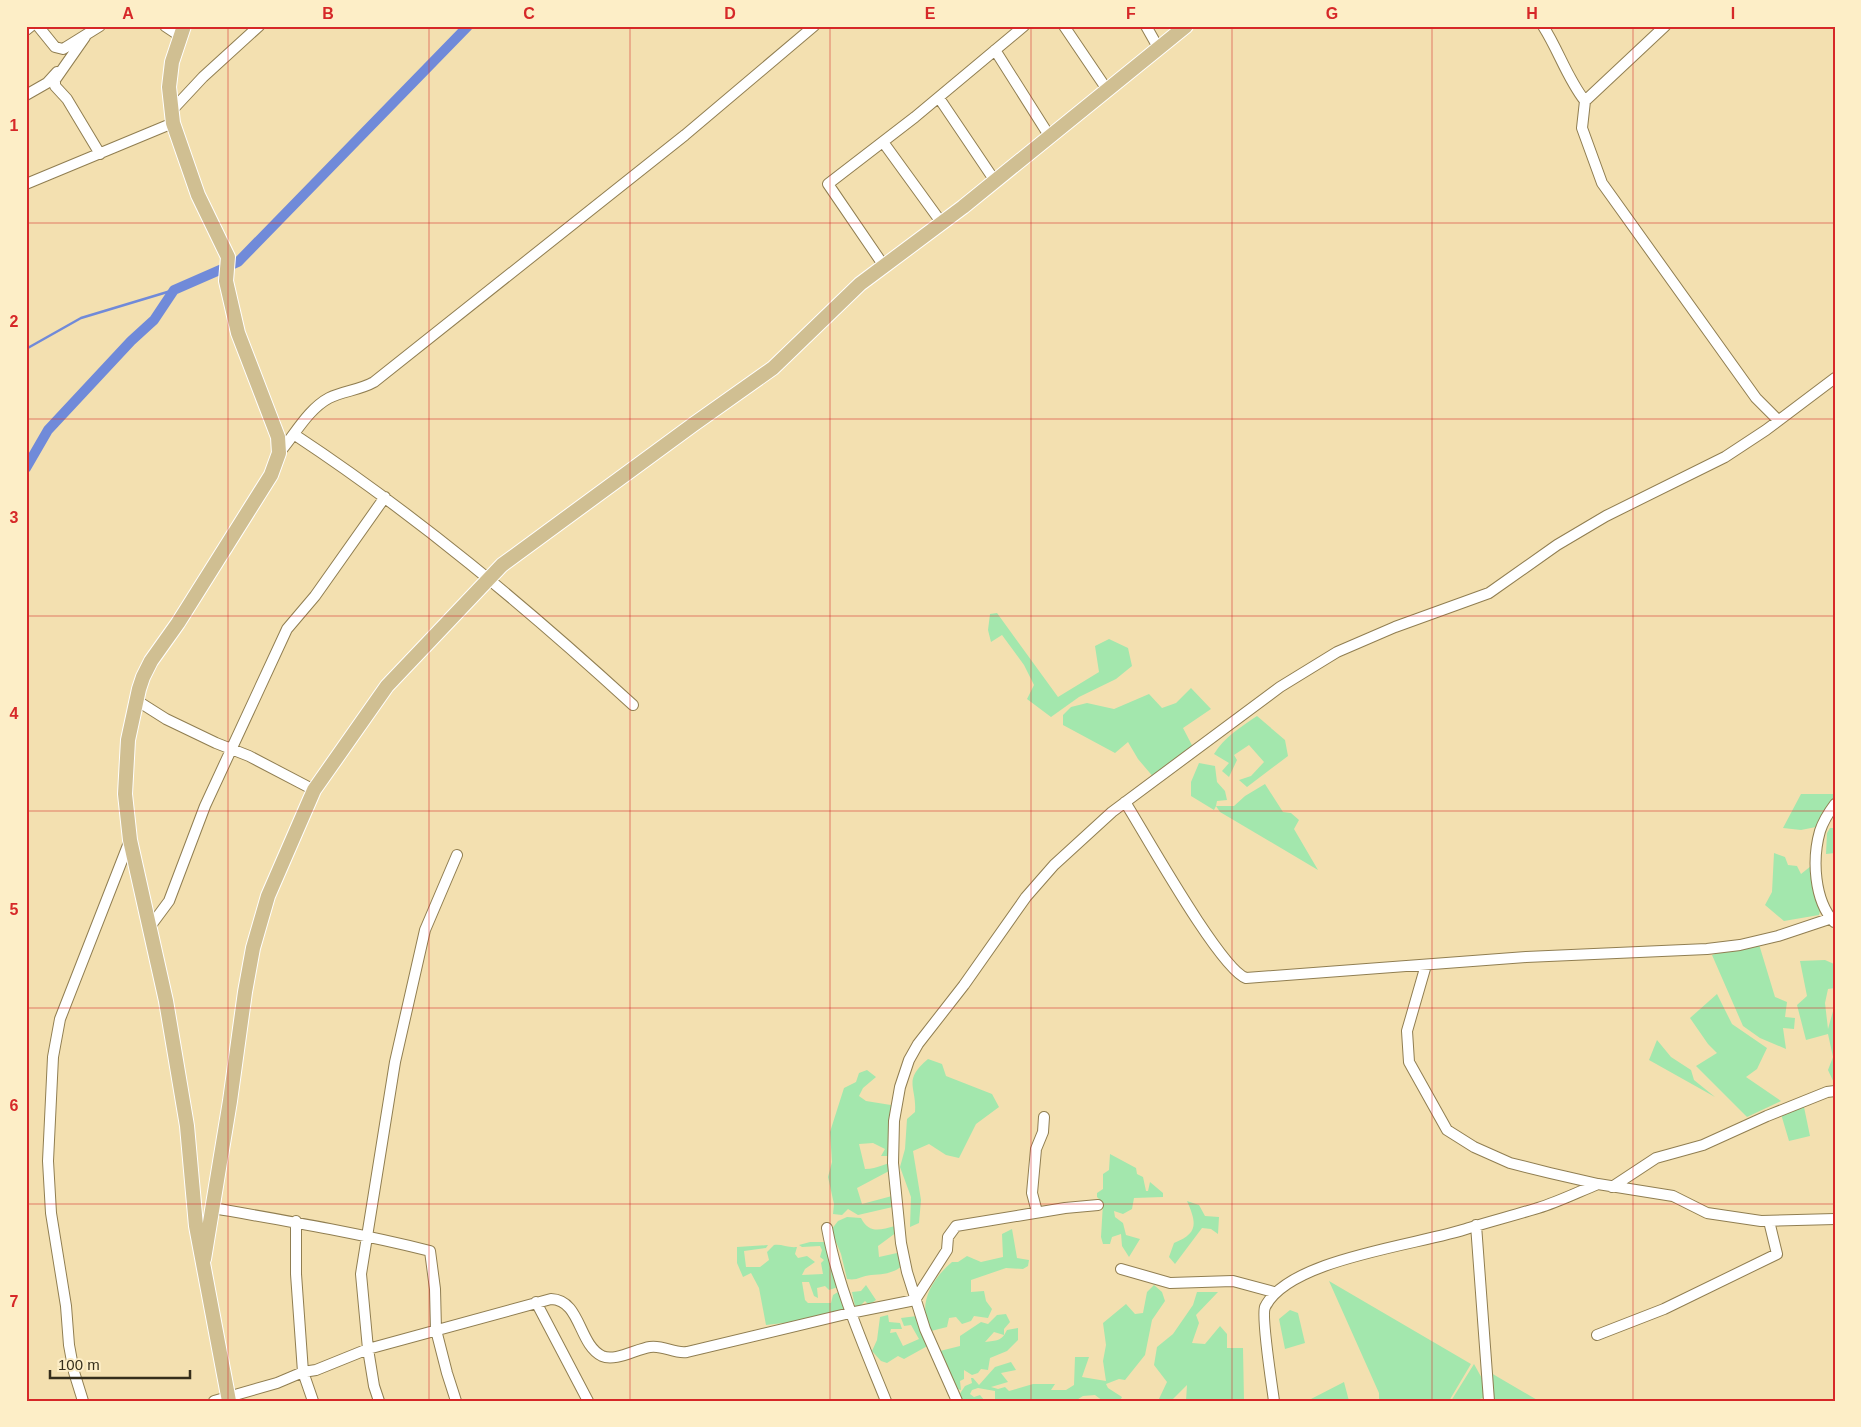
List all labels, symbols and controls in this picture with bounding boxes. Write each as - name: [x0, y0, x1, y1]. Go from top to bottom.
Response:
- text: A: [122, 5, 134, 22]
- text: B: [322, 5, 334, 22]
- text: C: [523, 5, 535, 22]
- text: D: [724, 5, 736, 22]
- text: E: [925, 5, 936, 22]
- text: F: [1126, 5, 1136, 22]
- text: G: [1326, 5, 1338, 22]
- text: H: [1526, 5, 1538, 22]
- text: I: [1731, 5, 1735, 22]
- text: 1: [10, 117, 19, 134]
- text: 2: [10, 313, 19, 330]
- text: 3: [10, 509, 19, 526]
- text: 4: [10, 705, 19, 722]
- text: 5: [10, 901, 19, 918]
- text: 6: [10, 1097, 19, 1114]
- text: 7: [10, 1293, 19, 1310]
- scale bar: [50, 1347, 190, 1379]
- text: 100 m: [58, 1356, 100, 1373]

